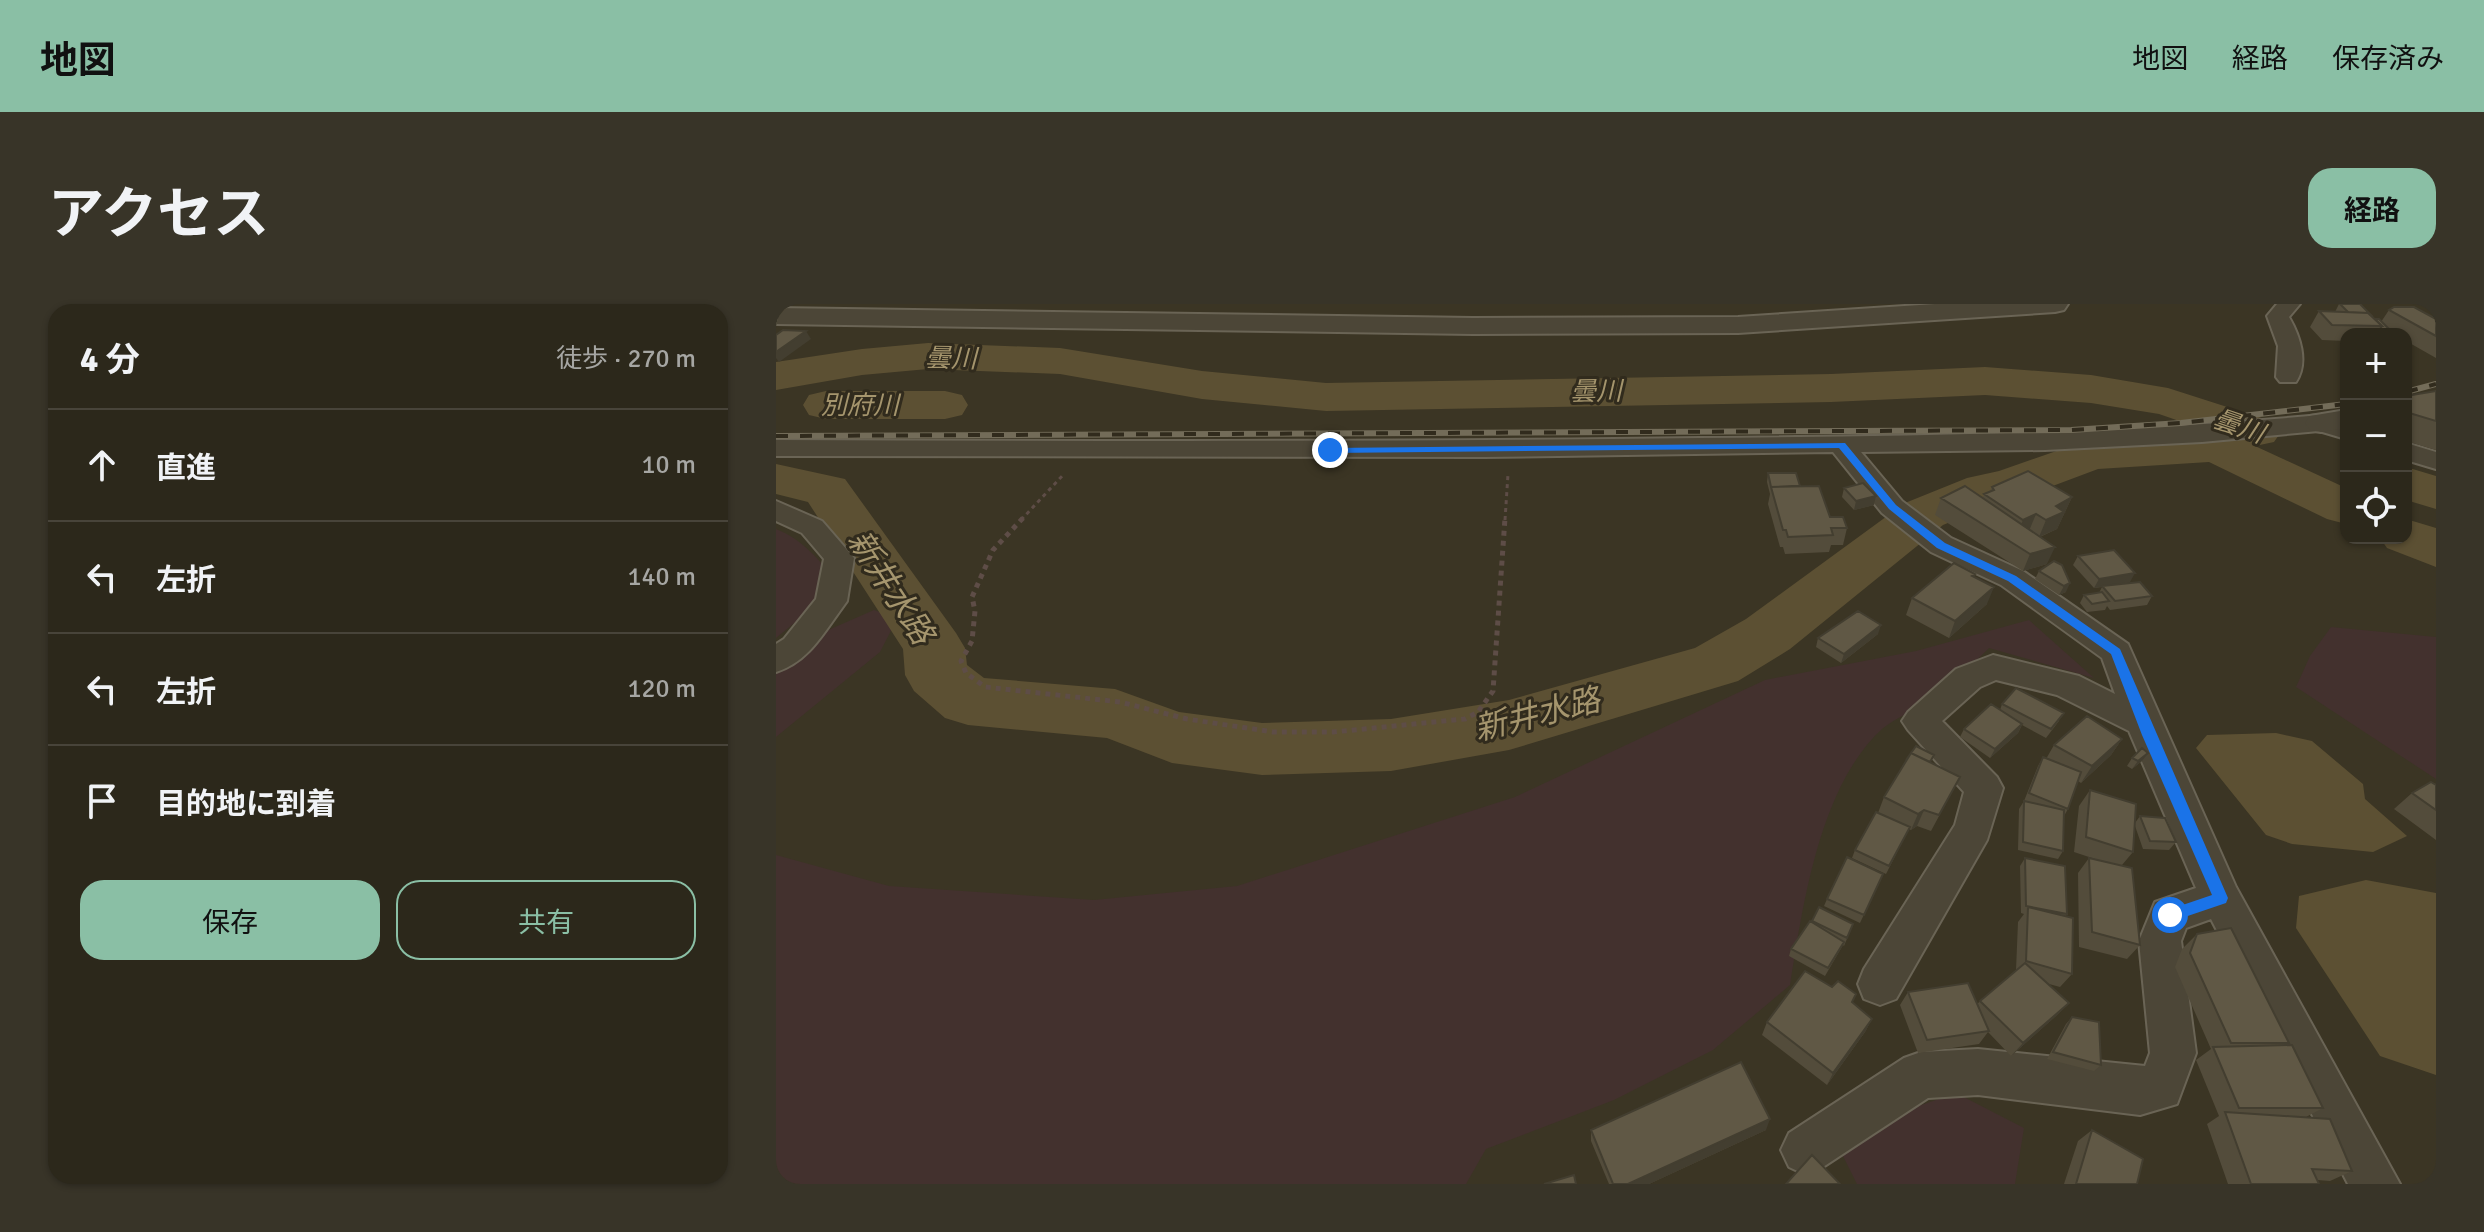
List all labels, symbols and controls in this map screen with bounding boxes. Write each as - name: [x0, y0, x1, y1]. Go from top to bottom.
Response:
- text: 地図: [40, 37, 116, 84]
- text: 地図: [2132, 42, 2188, 76]
- text: 経路: [2232, 42, 2288, 76]
- text: 保存済み: [2332, 42, 2444, 76]
- button: 経路: [2308, 168, 2436, 248]
- text: アクセス: [48, 180, 269, 249]
- map controls: [2340, 328, 2412, 544]
- button: +: [2340, 328, 2412, 400]
- text: 4 分: [80, 339, 140, 381]
- text: 徒歩 · 270 m: [556, 343, 696, 375]
- water label: 曇川: [925, 343, 980, 376]
- water label: 曇川: [1570, 375, 1625, 408]
- water label: 別府川: [821, 390, 902, 422]
- button: −: [2340, 400, 2412, 472]
- water label: 曇川: [2209, 403, 2271, 452]
- route end: [1312, 432, 1348, 468]
- icon: ahead: [80, 443, 124, 487]
- text: 10 m: [641, 449, 696, 481]
- text: 直進: [156, 450, 216, 487]
- button: locate: [2340, 472, 2412, 544]
- water label: 新井水路: [839, 523, 943, 654]
- icon: left: [80, 555, 124, 599]
- text: 140 m: [627, 561, 696, 593]
- text: 左折: [156, 562, 216, 599]
- icon: left: [80, 667, 124, 711]
- text: 120 m: [627, 673, 696, 705]
- text: 左折: [156, 674, 216, 711]
- water label: 新井水路: [1470, 679, 1607, 749]
- icon: arrive: [80, 779, 124, 823]
- text: 目的地に到着: [156, 786, 336, 823]
- button: 保存: [80, 880, 380, 960]
- button: 共有: [396, 880, 696, 960]
- route start: [2152, 897, 2188, 933]

